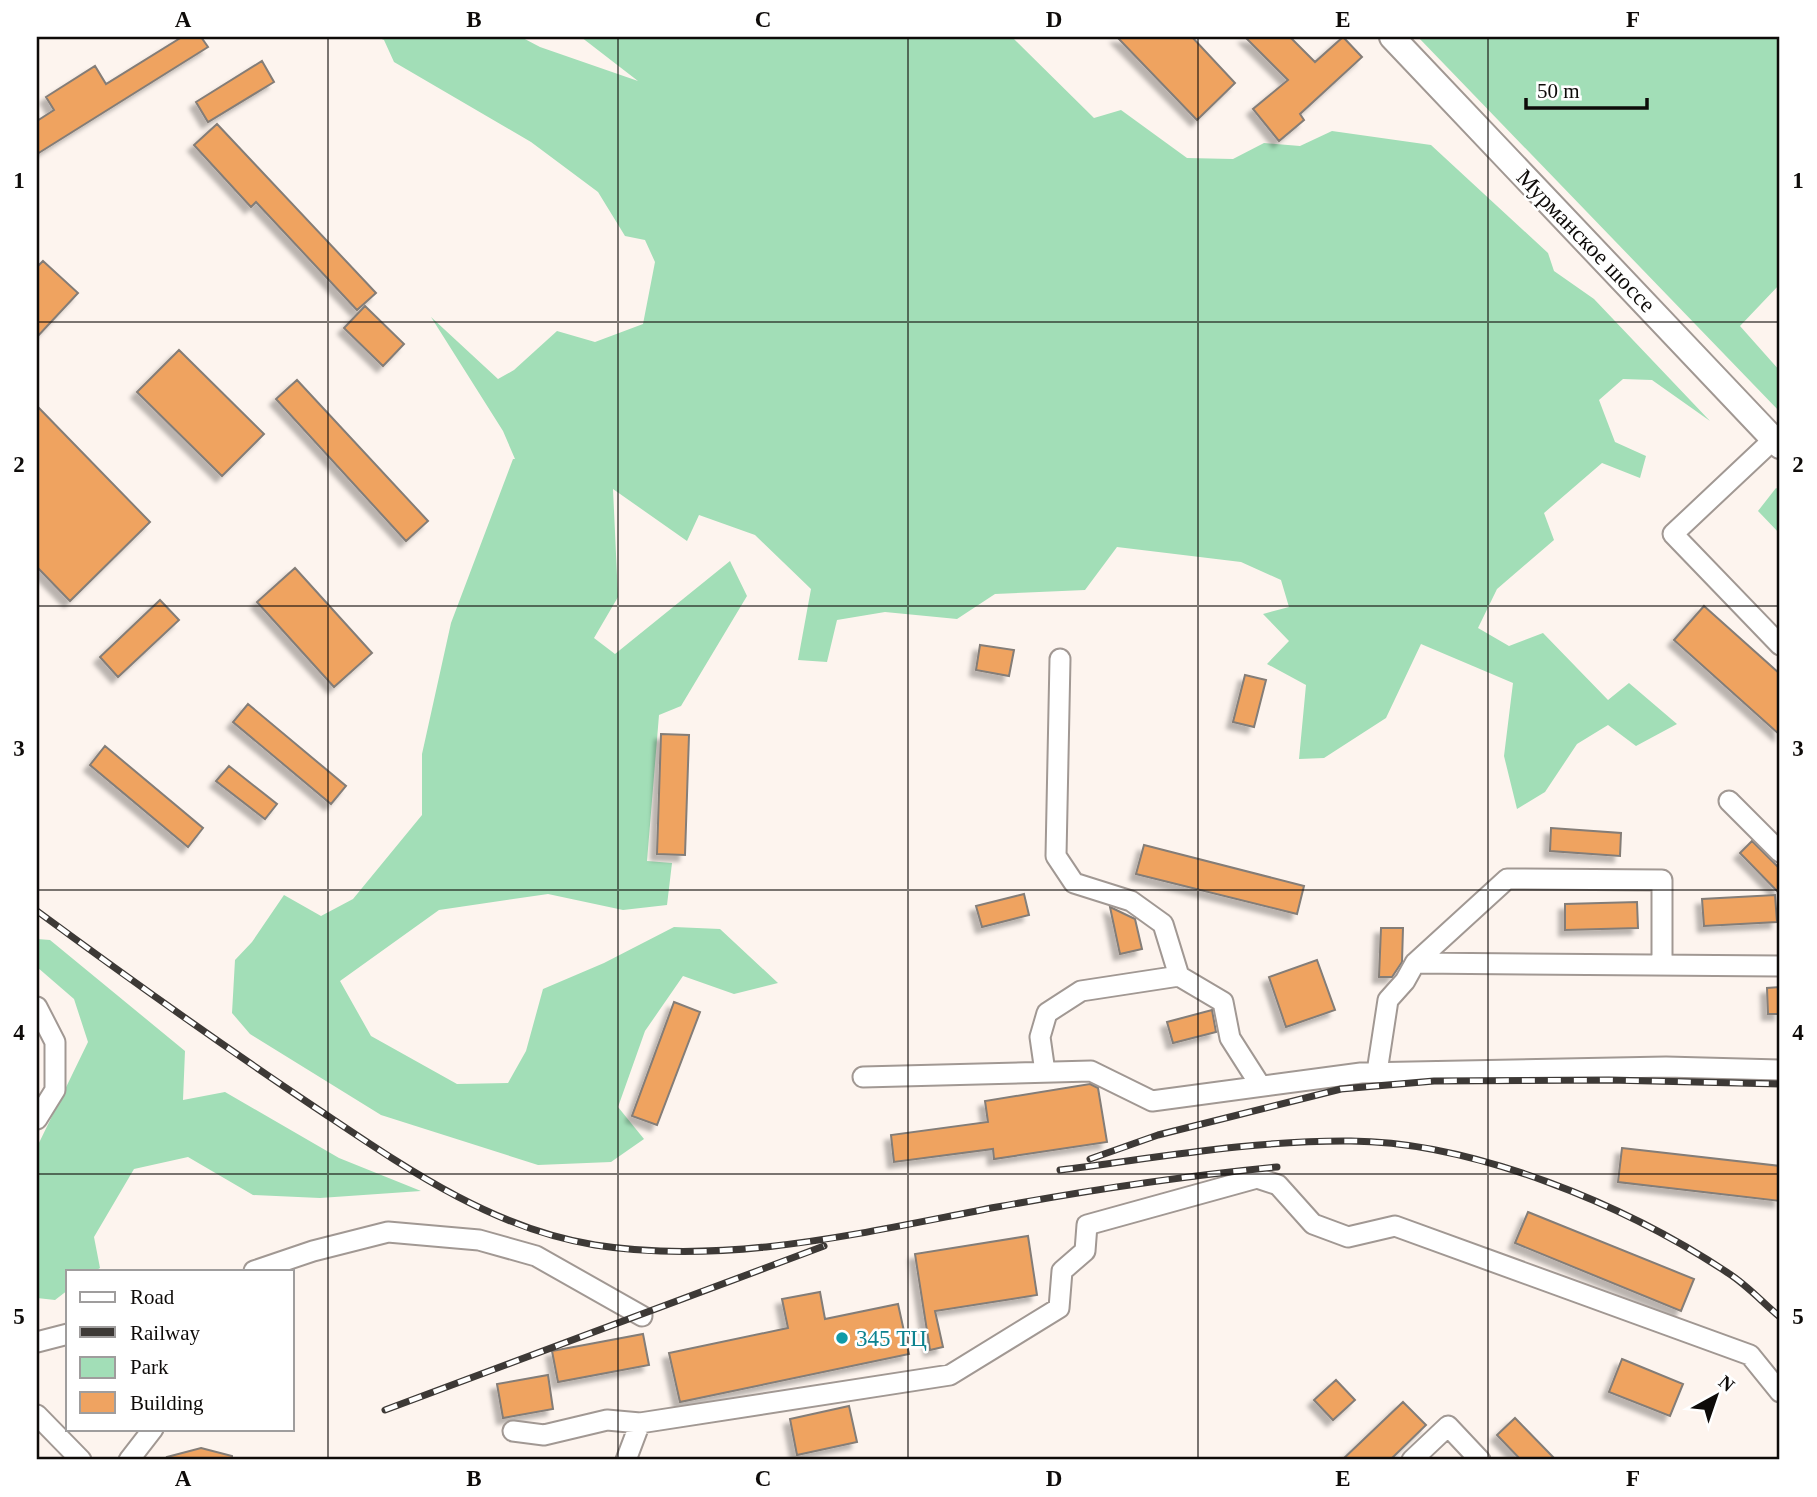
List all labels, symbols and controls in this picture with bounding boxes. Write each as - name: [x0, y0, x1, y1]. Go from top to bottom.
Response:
- text: A: [175, 7, 192, 32]
- text: B: [466, 7, 482, 32]
- text: C: [755, 7, 771, 32]
- text: D: [1046, 7, 1062, 32]
- text: E: [1335, 7, 1351, 32]
- text: F: [1626, 7, 1640, 32]
- scale bar: [1526, 66, 1647, 110]
- text: 50 m: [1537, 79, 1580, 103]
- street label: Мурманское шоссе: [1512, 165, 1660, 317]
- text: 1: [13, 168, 25, 193]
- text: 1: [1792, 168, 1804, 193]
- text: 2: [13, 452, 25, 477]
- text: 2: [1792, 452, 1804, 477]
- text: 3: [13, 736, 25, 761]
- text: 3: [1792, 736, 1804, 761]
- text: 4: [13, 1020, 25, 1045]
- text: 4: [1792, 1020, 1804, 1045]
- legend: [66, 1270, 294, 1430]
- text: Road: [130, 1285, 175, 1309]
- text: 5: [13, 1304, 25, 1329]
- text: 5: [1792, 1304, 1804, 1329]
- text: Railway: [130, 1321, 200, 1345]
- place label: 345 ТЦ: [856, 1326, 927, 1351]
- marker: 345 ТЦ: [834, 1330, 850, 1346]
- text: Park: [130, 1355, 169, 1379]
- north arrow: [1680, 1360, 1750, 1430]
- text: N: [1715, 1371, 1739, 1396]
- text: Building: [130, 1391, 204, 1415]
- text: A: [175, 1466, 192, 1491]
- text: B: [466, 1466, 482, 1491]
- text: C: [755, 1466, 771, 1491]
- text: D: [1046, 1466, 1062, 1491]
- text: E: [1335, 1466, 1351, 1491]
- text: F: [1626, 1466, 1640, 1491]

